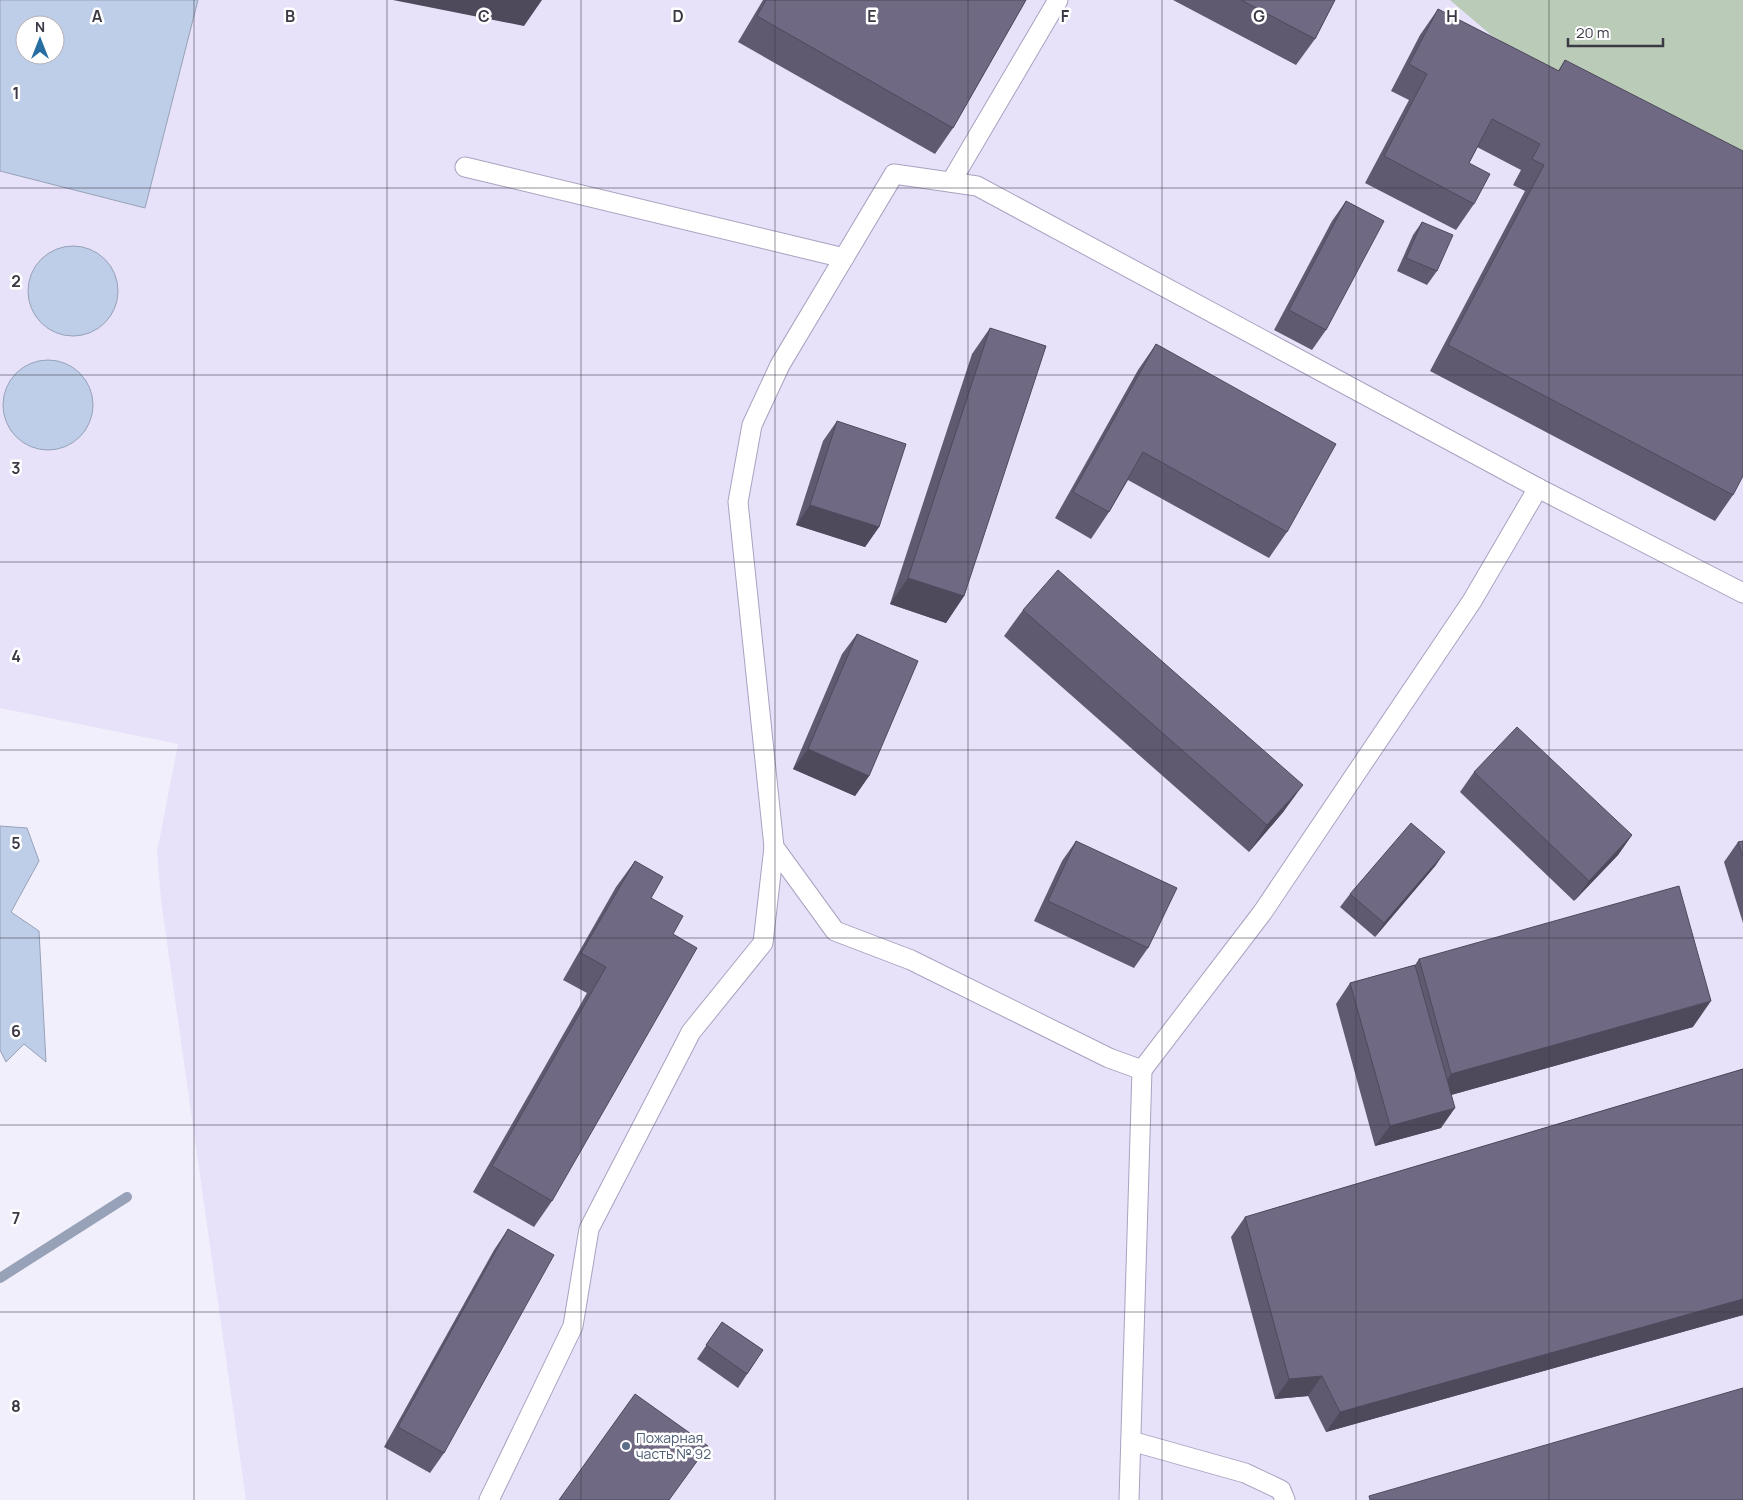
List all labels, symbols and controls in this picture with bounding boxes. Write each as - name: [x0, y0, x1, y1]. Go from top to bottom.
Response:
- text: A: [92, 5, 103, 27]
- text: B: [285, 5, 295, 27]
- text: C: [478, 5, 490, 27]
- text: D: [672, 5, 684, 27]
- text: E: [867, 5, 877, 27]
- text: F: [1061, 5, 1070, 27]
- text: G: [1253, 5, 1265, 27]
- text: H: [1446, 5, 1458, 27]
- north arrow: [15, 15, 65, 65]
- scale bar: [1568, 15, 1663, 47]
- text: N: [35, 17, 45, 36]
- text: 20 m: [1576, 22, 1609, 43]
- text: 1: [12, 82, 20, 104]
- text: 2: [11, 270, 21, 292]
- text: 3: [11, 457, 21, 479]
- text: 4: [11, 645, 21, 667]
- text: 5: [11, 832, 21, 854]
- text: 6: [11, 1020, 21, 1042]
- text: 7: [12, 1207, 20, 1229]
- text: 8: [11, 1395, 21, 1417]
- place label: Пожарная часть № 92: [636, 1428, 711, 1463]
- marker: Пожарная часть № 92: [620, 1440, 632, 1452]

